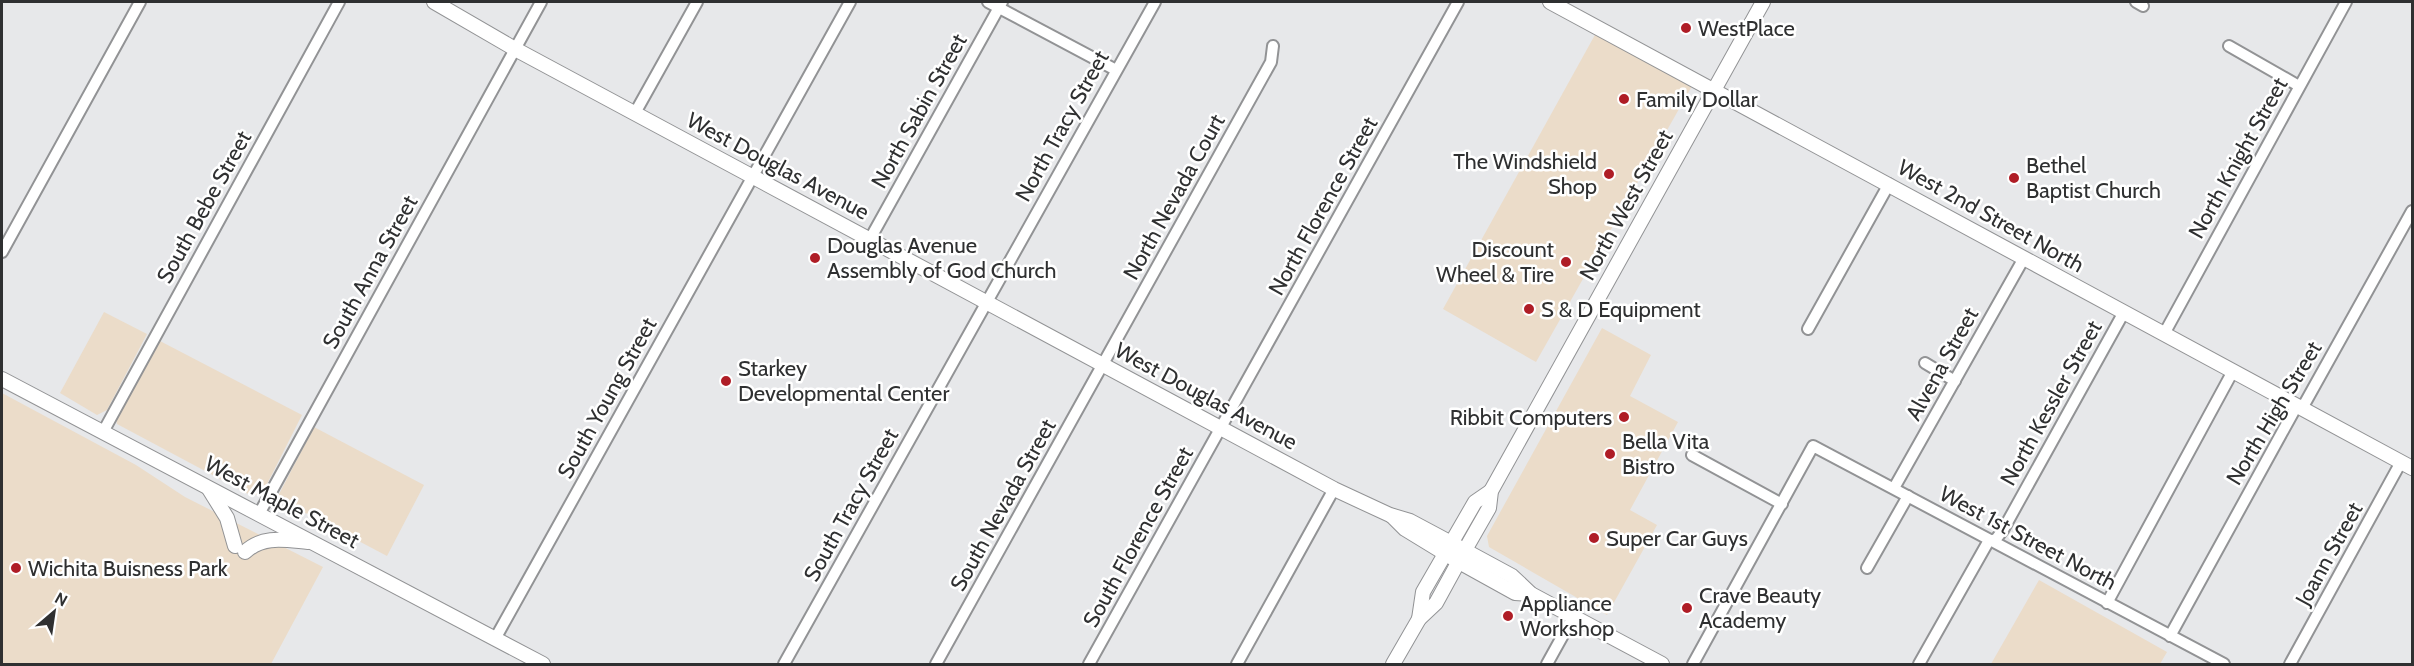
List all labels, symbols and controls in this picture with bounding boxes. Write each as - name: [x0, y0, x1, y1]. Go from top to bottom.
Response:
- place label: WestPlace: [1698, 15, 1795, 42]
- marker: WestPlace: [1679, 21, 1693, 35]
- street label: North Sabin Street: [865, 28, 973, 193]
- street label: North Tracy Street: [1009, 45, 1115, 206]
- street label: North Knight Street: [2183, 72, 2294, 243]
- place label: Family Dollar: [1636, 86, 1758, 113]
- marker: Family Dollar: [1617, 92, 1631, 106]
- street label: West Douglas Avenue: [682, 106, 874, 226]
- street label: North Nevada Court: [1117, 109, 1231, 284]
- street label: North Florence Street: [1263, 111, 1384, 300]
- street label: North West Street: [1574, 125, 1679, 285]
- street label: South Bebe Street: [151, 126, 257, 288]
- place label: The Windshield Shop: [1453, 148, 1597, 200]
- place label: Bethel Baptist Church: [2026, 152, 2161, 204]
- street label: West 2nd Street North: [1893, 154, 2089, 278]
- marker: The Windshield Shop: [1602, 167, 1616, 181]
- marker: Bethel Baptist Church: [2007, 171, 2021, 185]
- street label: South Anna Street: [317, 190, 424, 353]
- place label: Douglas Avenue Assembly of God Church: [827, 232, 1056, 284]
- place label: Discount Wheel & Tire: [1436, 236, 1555, 288]
- marker: Douglas Avenue Assembly of God Church: [808, 251, 822, 265]
- marker: Discount Wheel & Tire: [1559, 255, 1573, 269]
- place label: S & D Equipment: [1541, 296, 1701, 323]
- marker: S & D Equipment: [1522, 302, 1536, 316]
- street label: Alvena Street: [1900, 302, 1984, 425]
- street label: South Young Street: [552, 312, 663, 483]
- street label: North Kessler Street: [1994, 315, 2108, 490]
- street label: West Douglas Avenue: [1110, 336, 1302, 456]
- street label: North High Street: [2220, 336, 2328, 490]
- place label: Starkey Developmental Center: [738, 355, 949, 407]
- marker: Starkey Developmental Center: [719, 374, 733, 388]
- place label: Ribbit Computers: [1450, 404, 1612, 431]
- marker: Ribbit Computers: [1617, 410, 1631, 424]
- street label: South Nevada Street: [944, 414, 1062, 596]
- street label: South Tracy Street: [798, 423, 904, 586]
- place label: Bella Vita Bistro: [1622, 428, 1710, 480]
- street label: South Florence Street: [1077, 441, 1199, 632]
- marker: Bella Vita Bistro: [1603, 447, 1617, 461]
- street label: West Maple Street: [200, 450, 364, 554]
- street label: West 1st Street North: [1935, 480, 2121, 596]
- street label: Joann Street: [2289, 497, 2369, 611]
- place label: Super Car Guys: [1606, 525, 1748, 552]
- marker: Super Car Guys: [1587, 531, 1601, 545]
- place label: Wichita Buisness Park: [28, 555, 228, 582]
- marker: Wichita Buisness Park: [9, 561, 23, 575]
- north arrow: [24, 582, 84, 642]
- place label: Crave Beauty Academy: [1699, 582, 1821, 634]
- text: N: [51, 588, 71, 610]
- place label: Appliance Workshop: [1520, 590, 1614, 642]
- marker: Crave Beauty Academy: [1680, 601, 1694, 615]
- marker: Appliance Workshop: [1501, 609, 1515, 623]

